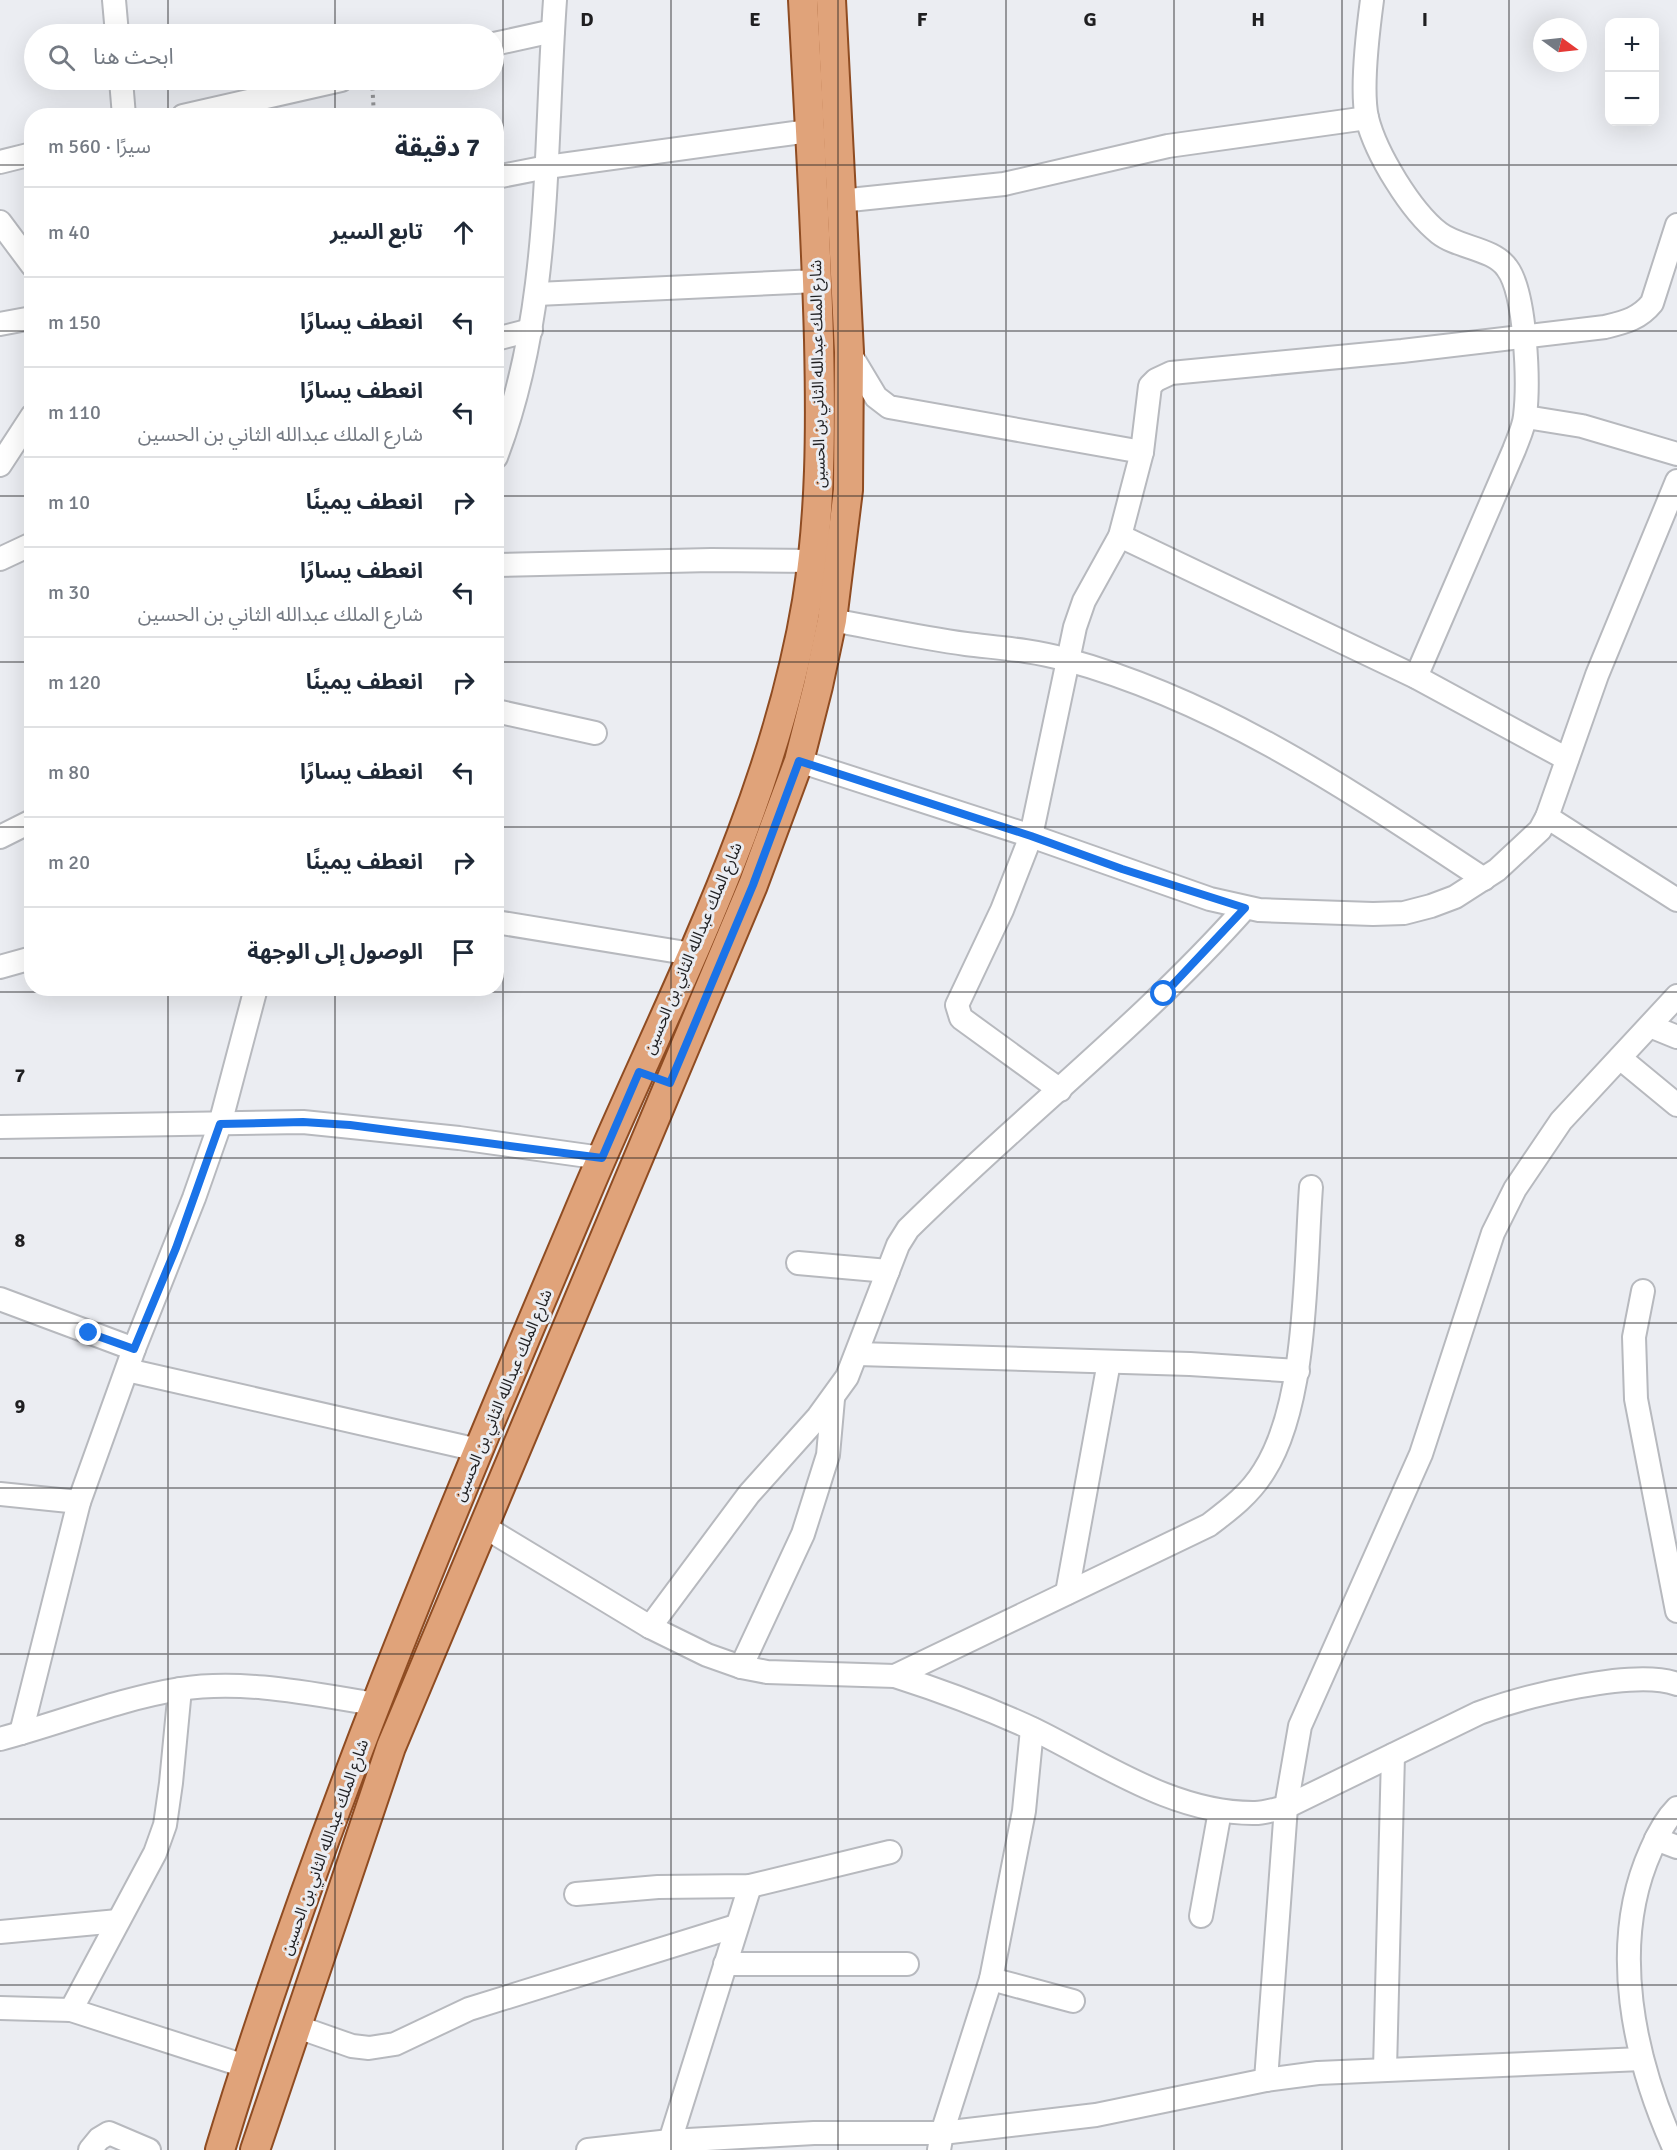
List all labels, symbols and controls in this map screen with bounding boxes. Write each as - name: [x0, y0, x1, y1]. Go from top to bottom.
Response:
- text: D: [580, 7, 594, 32]
- text: E: [749, 7, 761, 32]
- text: F: [917, 7, 928, 32]
- text: G: [1083, 7, 1097, 32]
- text: H: [1251, 7, 1265, 32]
- text: I: [1422, 7, 1428, 32]
- north arrow: [1533, 18, 1587, 72]
- map controls: [1605, 18, 1659, 126]
- button: +: [1605, 18, 1659, 72]
- search box: [24, 24, 504, 90]
- icon: search: [45, 41, 78, 74]
- text: ابحث هنا: [93, 43, 174, 70]
- button: −: [1605, 72, 1659, 126]
- text: 7 دقيقة: [395, 132, 480, 164]
- text: سيرًا · 560 m: [48, 134, 151, 159]
- icon: ahead: [447, 216, 480, 249]
- text: تابع السير: [330, 218, 423, 245]
- text: 40 m: [48, 220, 90, 245]
- street label: شارع الملك عبدالله الثاني بن الحسين: [806, 260, 832, 488]
- icon: left: [447, 306, 480, 339]
- text: انعطف يسارًا: [300, 308, 423, 335]
- text: 150 m: [48, 310, 101, 335]
- text: انعطف يسارًا: [300, 377, 423, 404]
- icon: left: [447, 396, 480, 429]
- text: 110 m: [48, 400, 101, 425]
- text: شارع الملك عبدالله الثاني بن الحسين: [138, 422, 423, 447]
- icon: right: [447, 486, 480, 519]
- text: انعطف يمينًا: [306, 488, 423, 515]
- text: 10 m: [48, 490, 90, 515]
- text: انعطف يسارًا: [300, 557, 423, 584]
- icon: left: [447, 576, 480, 609]
- text: 30 m: [48, 580, 90, 605]
- text: شارع الملك عبدالله الثاني بن الحسين: [138, 602, 423, 627]
- icon: right: [447, 666, 480, 699]
- text: انعطف يمينًا: [306, 668, 423, 695]
- text: 120 m: [48, 670, 101, 695]
- icon: left: [447, 756, 480, 789]
- text: انعطف يسارًا: [300, 758, 423, 785]
- text: 80 m: [48, 760, 90, 785]
- street label: شارع الملك عبدالله الثاني بن الحسين: [639, 839, 749, 1058]
- icon: right: [447, 846, 480, 879]
- text: انعطف يمينًا: [306, 848, 423, 875]
- text: 20 m: [48, 850, 90, 875]
- icon: arrive: [447, 936, 480, 969]
- text: الوصول إلى الوجهة: [247, 938, 423, 965]
- route start: [1150, 980, 1176, 1006]
- text: 7: [15, 1063, 26, 1088]
- text: 8: [15, 1228, 26, 1253]
- street label: شارع الملك عبدالله الثاني بن الحسين: [449, 1286, 559, 1505]
- route end: [75, 1319, 101, 1345]
- text: 9: [15, 1394, 26, 1419]
- street label: شارع الملك عبدالله الثاني بن الحسين: [277, 1737, 375, 1959]

